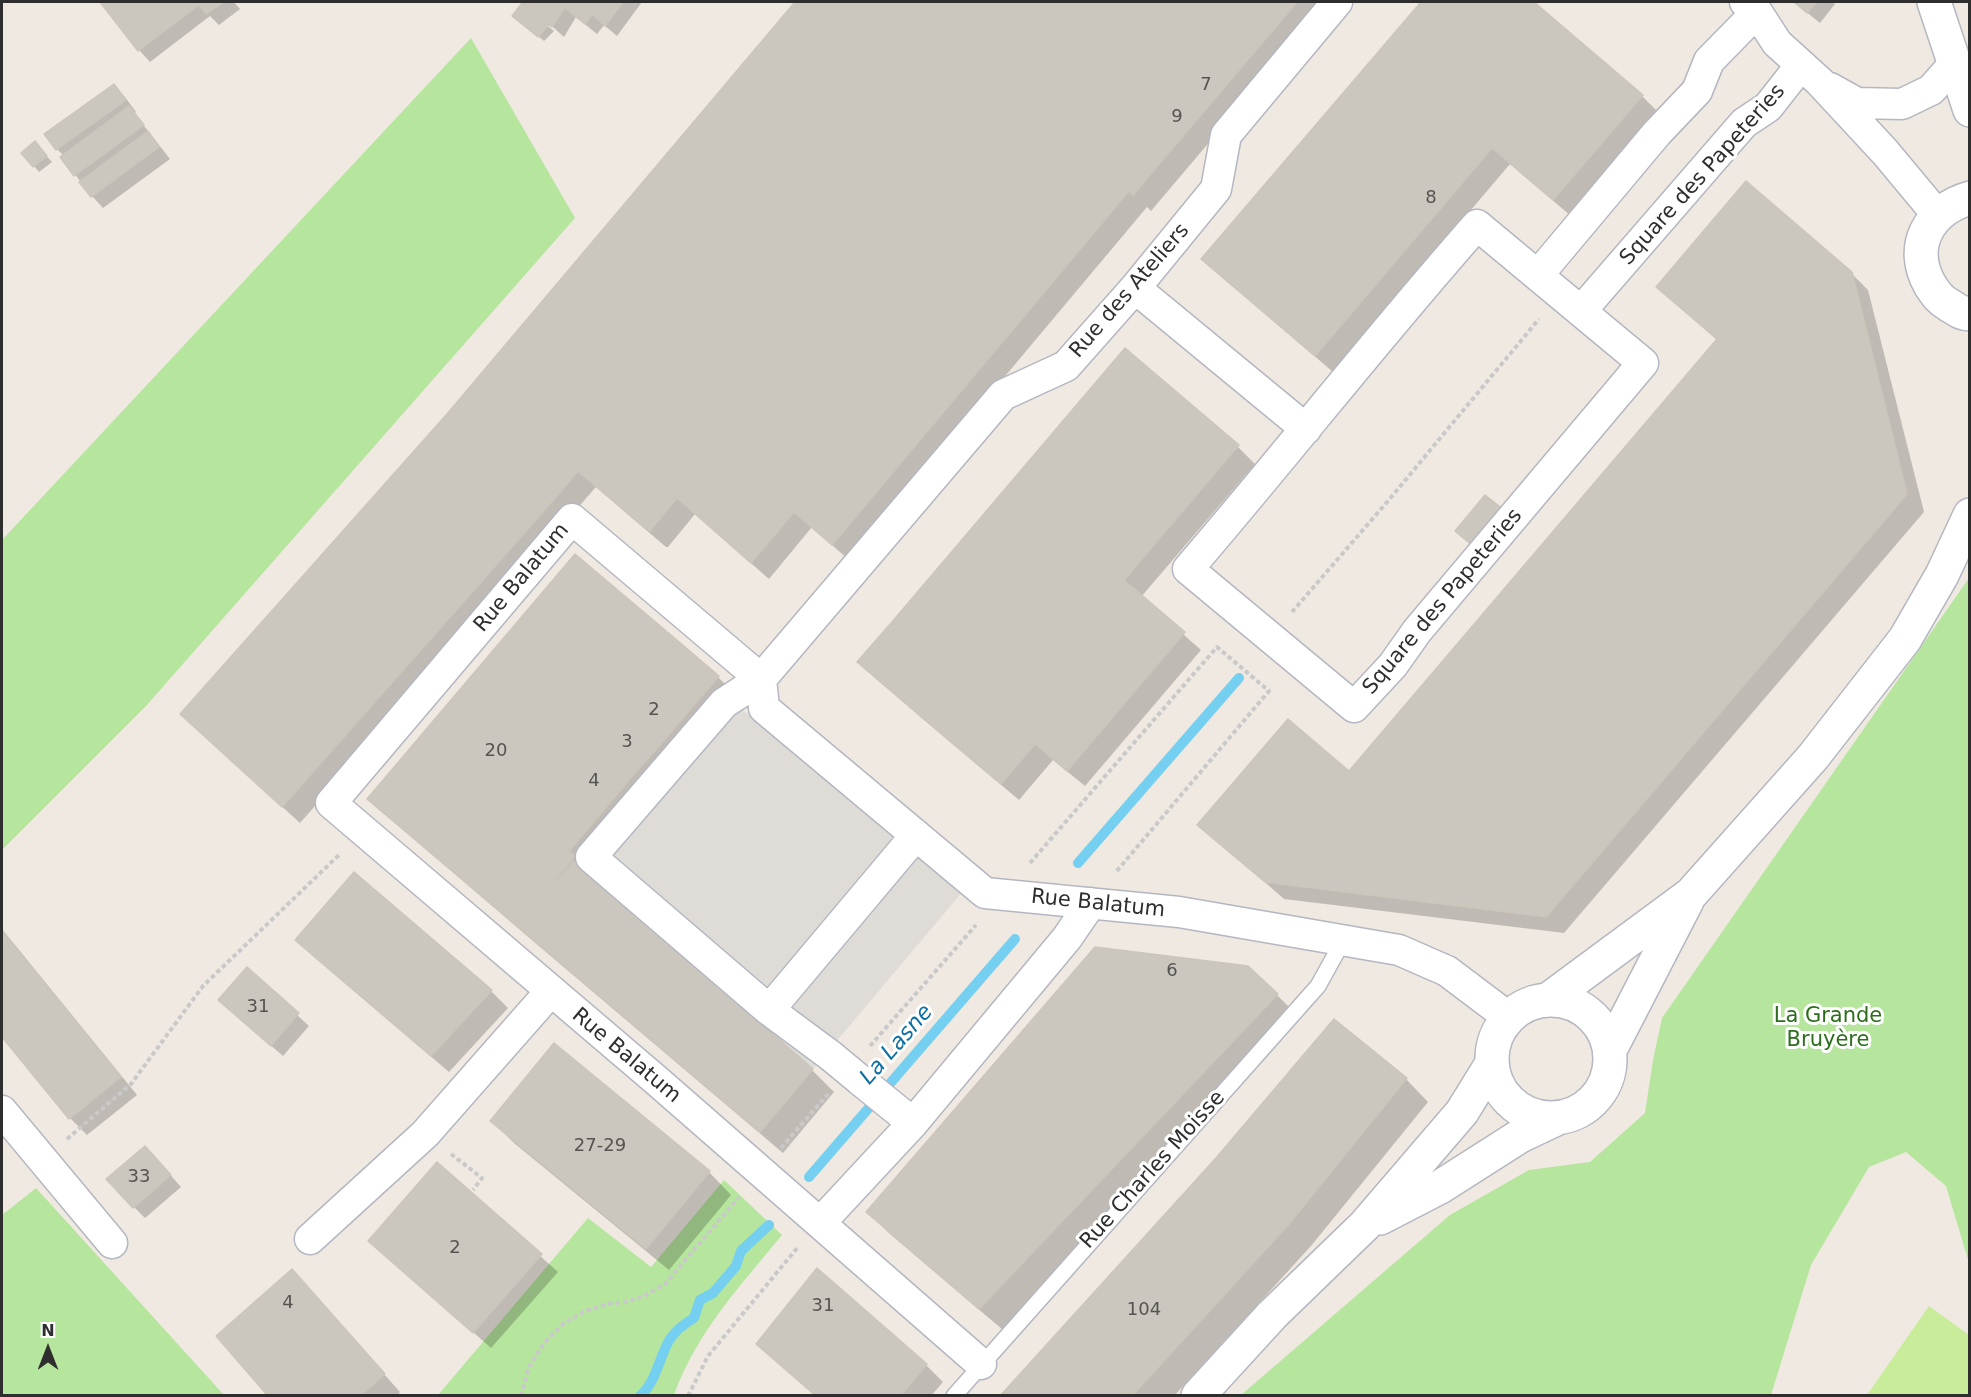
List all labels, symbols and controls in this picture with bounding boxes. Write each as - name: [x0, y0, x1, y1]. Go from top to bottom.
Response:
- house number: 7: [1200, 74, 1212, 96]
- street label: Square des Papeteries: [1615, 79, 1791, 271]
- house number: 9: [1171, 106, 1183, 128]
- house number: 8: [1425, 187, 1437, 209]
- street label: Rue des Ateliers: [1065, 219, 1195, 363]
- street label: Square des Papeteries: [1358, 504, 1528, 700]
- street label: Rue Balatum: [469, 518, 575, 638]
- house number: 2: [648, 699, 660, 721]
- house number: 3: [621, 731, 633, 753]
- house number: 20: [485, 740, 507, 762]
- house number: 4: [588, 770, 600, 792]
- street label: Rue Balatum: [1030, 884, 1166, 924]
- house number: 6: [1166, 960, 1178, 982]
- house number: 31: [247, 996, 269, 1018]
- water label: La Lasne: [855, 1000, 939, 1090]
- street label: Rue Balatum: [566, 1003, 686, 1109]
- park label: La Grande Bruyère: [1774, 1004, 1882, 1054]
- street label: Rue Charles Moisse: [1075, 1086, 1231, 1254]
- house number: 27-29: [574, 1135, 626, 1157]
- house number: 33: [128, 1166, 150, 1188]
- house number: 2: [449, 1237, 461, 1259]
- house number: 4: [282, 1292, 294, 1314]
- house number: 31: [812, 1295, 834, 1317]
- house number: 104: [1127, 1299, 1161, 1321]
- north arrow: [18, 1319, 78, 1379]
- text: N: [41, 1321, 55, 1340]

